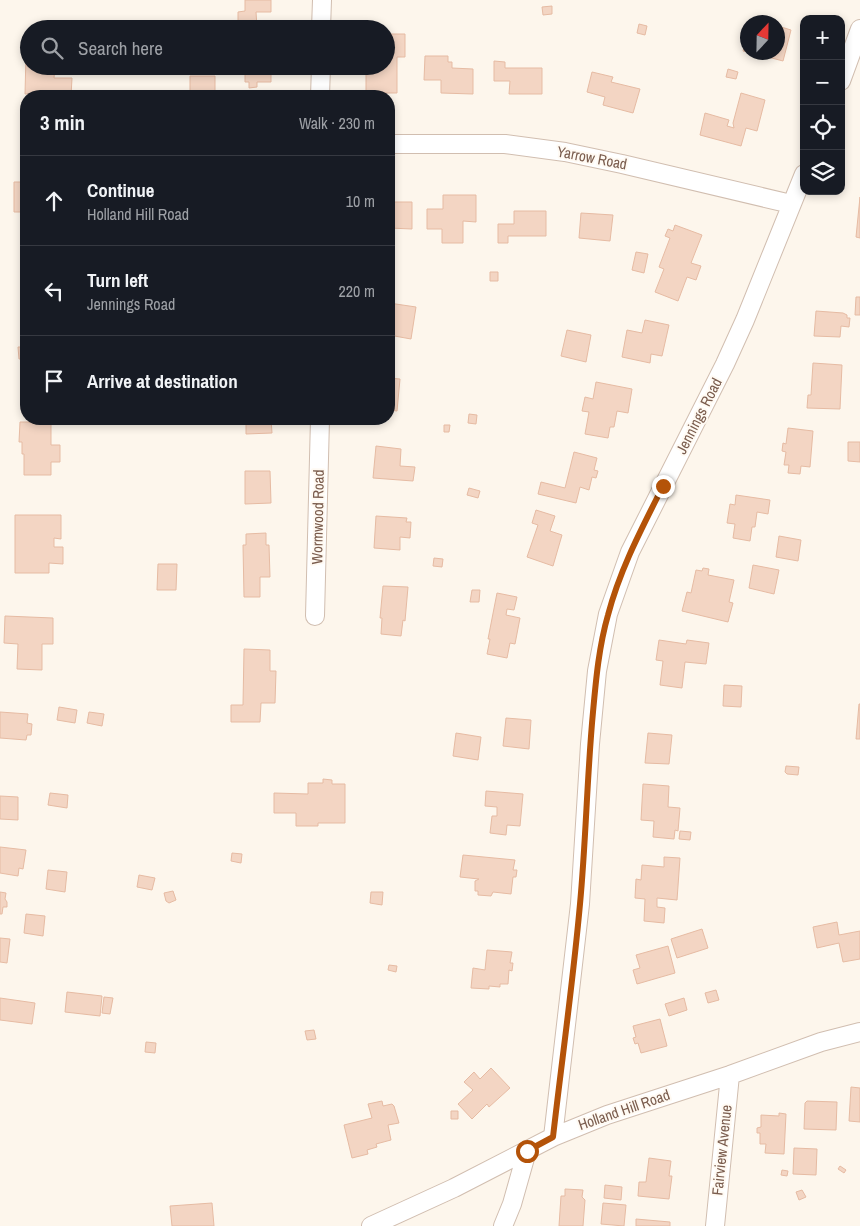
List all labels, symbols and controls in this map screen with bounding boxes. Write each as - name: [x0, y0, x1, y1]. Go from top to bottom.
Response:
- north arrow: [740, 15, 785, 60]
- map controls: [800, 15, 845, 195]
- button: +: [800, 15, 845, 60]
- search box: [20, 20, 395, 75]
- icon: search: [38, 34, 66, 62]
- text: Search here: [78, 35, 163, 61]
- button: −: [800, 60, 845, 105]
- button: locate: [800, 105, 845, 150]
- text: 3 min: [40, 108, 85, 137]
- text: Walk · 230 m: [299, 112, 375, 134]
- street label: Yarrow Road: [555, 140, 629, 175]
- button: layers: [800, 150, 845, 195]
- text: Continue: [87, 177, 155, 203]
- icon: ahead: [40, 187, 68, 215]
- text: 10 m: [346, 190, 375, 212]
- text: Holland Hill Road: [87, 203, 189, 225]
- text: Turn left: [87, 267, 148, 293]
- icon: left: [40, 277, 68, 305]
- text: 220 m: [339, 280, 375, 302]
- text: Jennings Road: [87, 293, 175, 315]
- icon: arrive: [40, 367, 68, 395]
- text: Arrive at destination: [87, 368, 238, 394]
- street label: Jennings Road: [670, 374, 727, 457]
- street label: Wormwood Road: [306, 469, 329, 565]
- route end: [652, 475, 675, 498]
- street label: Holland Hill Road: [575, 1084, 673, 1135]
- street label: Fairview Avenue: [706, 1104, 737, 1196]
- route start: [516, 1140, 539, 1163]

